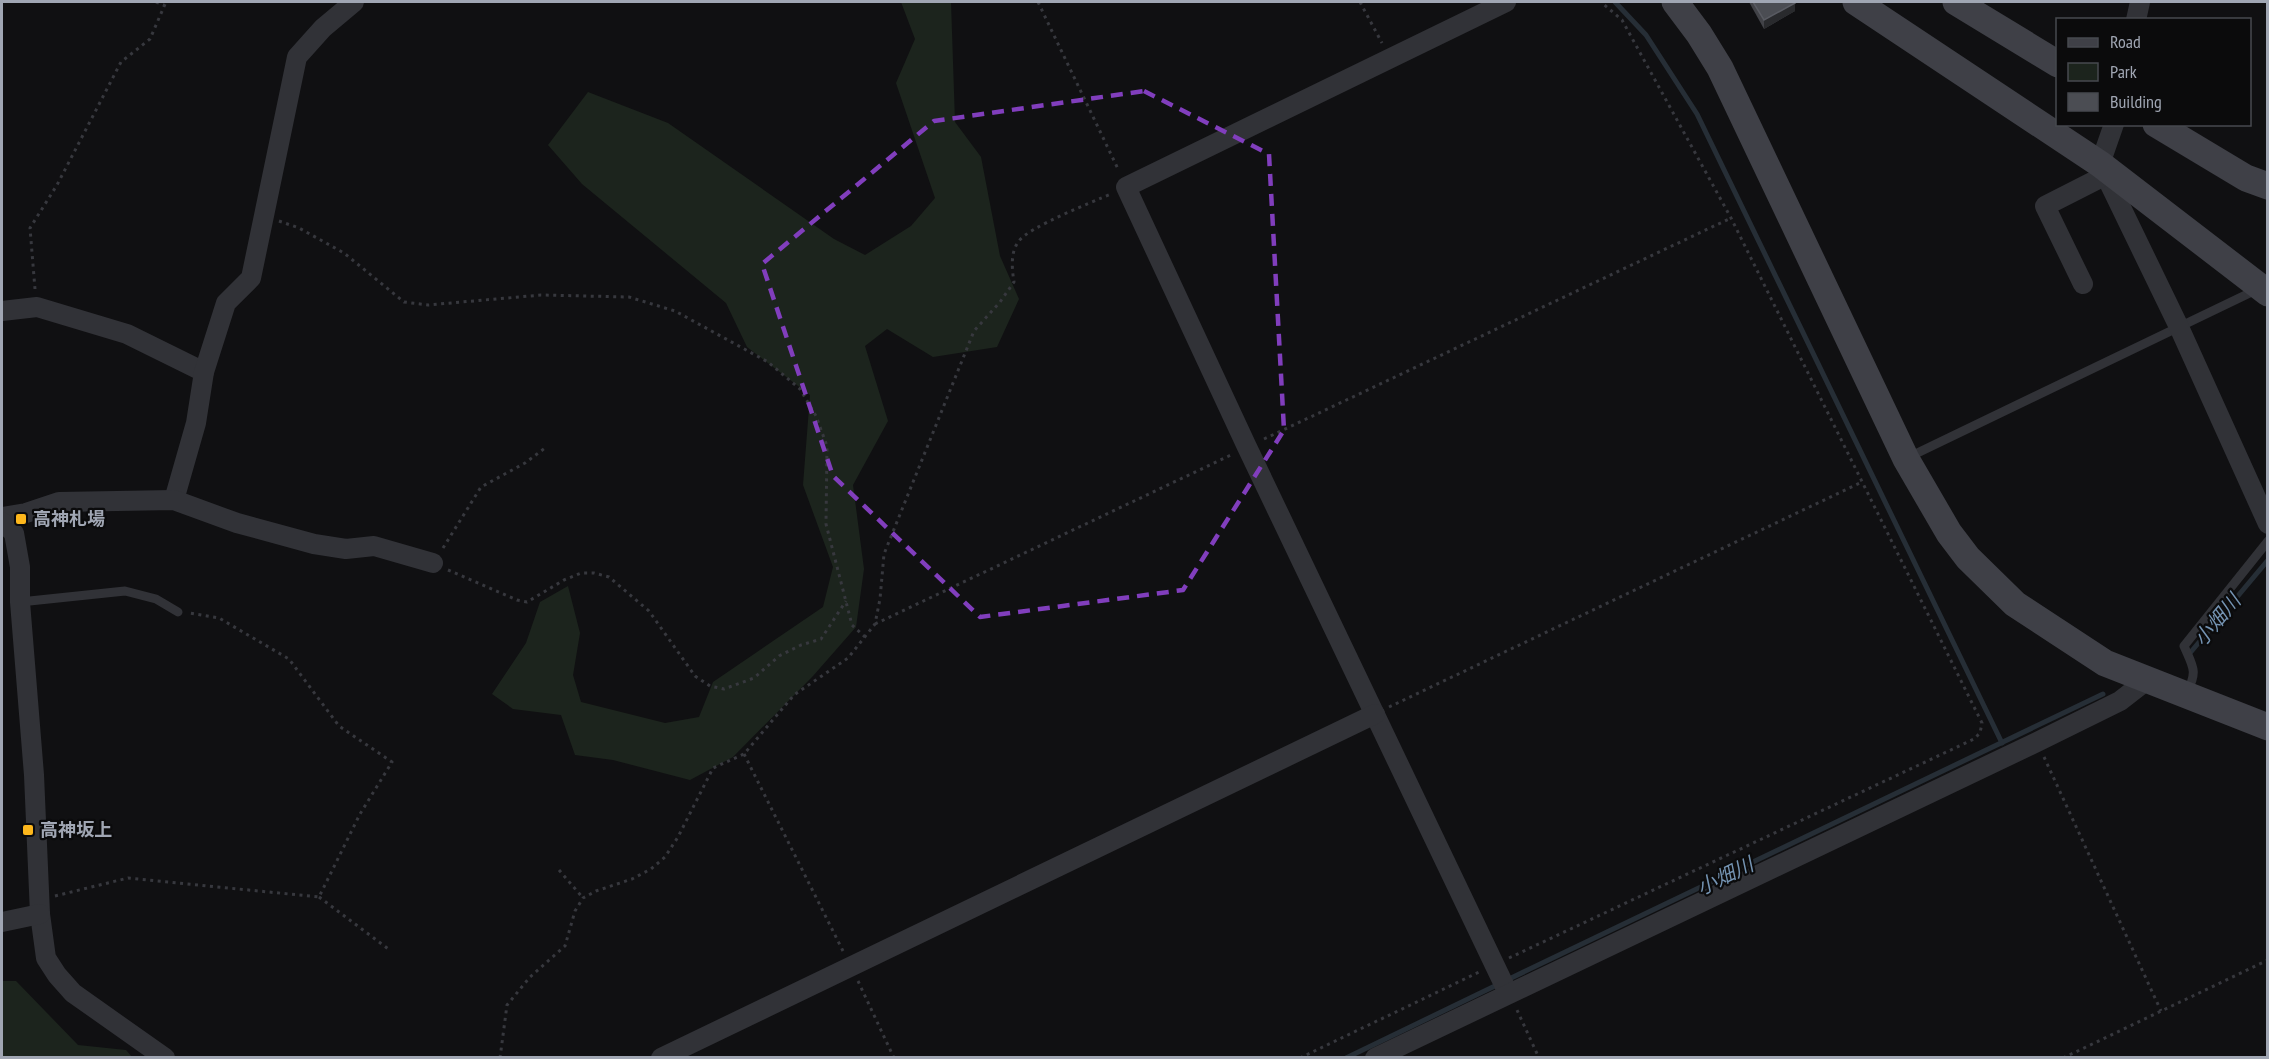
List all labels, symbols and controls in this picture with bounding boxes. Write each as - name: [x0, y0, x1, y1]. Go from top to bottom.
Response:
- legend: [2056, 18, 2251, 126]
- text: Road: [2110, 30, 2141, 53]
- text: Park: [2110, 60, 2137, 83]
- text: Building: [2110, 90, 2162, 113]
- place label: 高神札場: [33, 507, 105, 530]
- marker: 高神札場: [14, 512, 28, 526]
- water label: 小畑川: [2188, 587, 2248, 651]
- place label: 高神坂上: [40, 818, 112, 841]
- marker: 高神坂上: [21, 823, 35, 837]
- water label: 小畑川: [1692, 850, 1759, 901]

